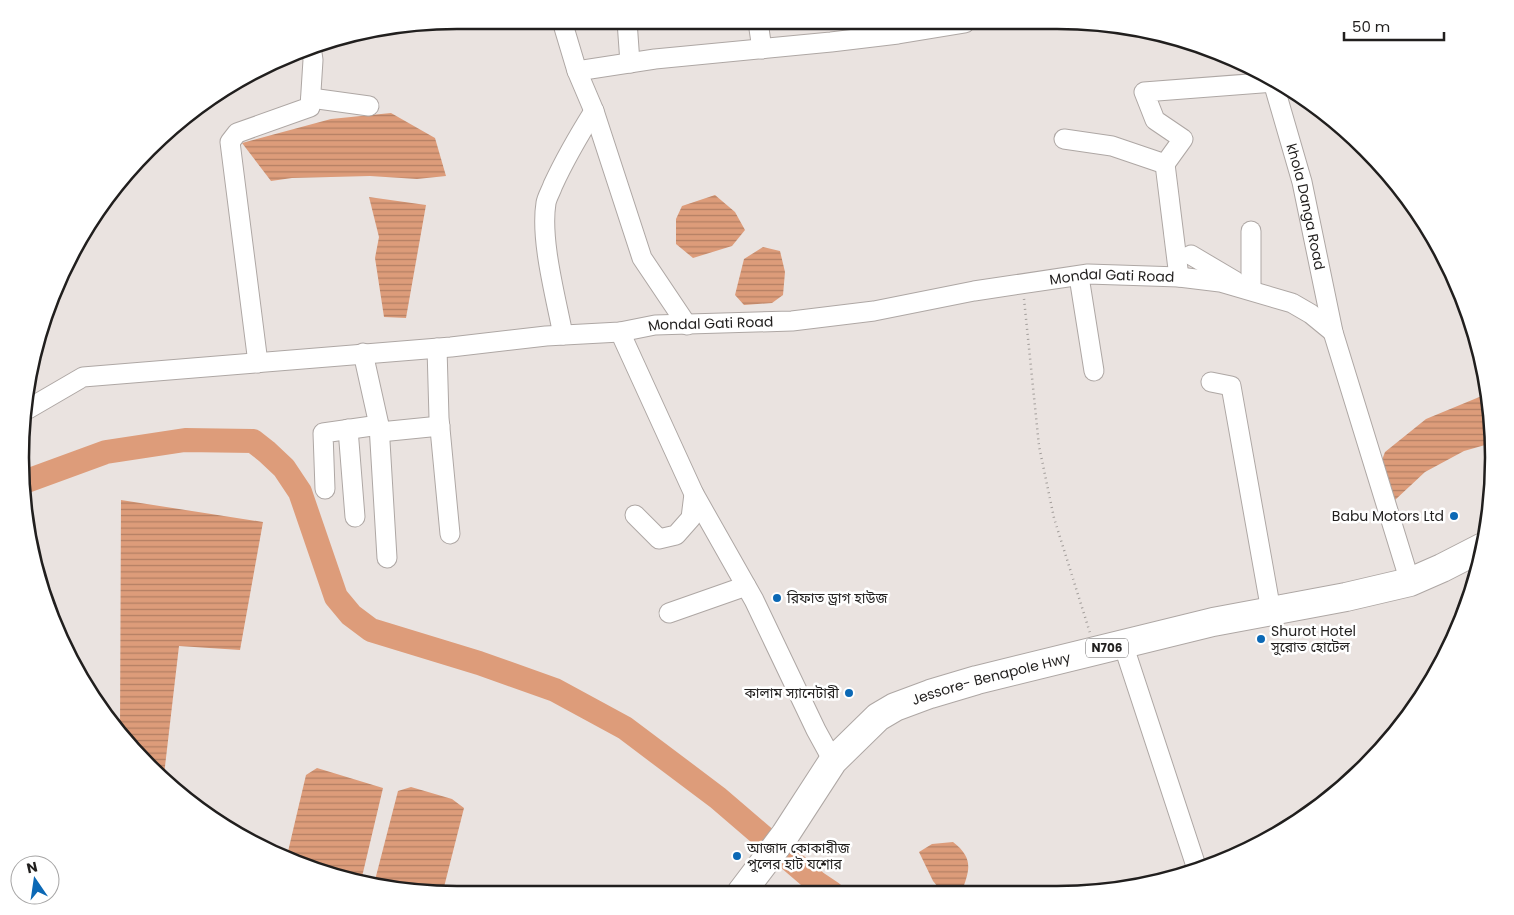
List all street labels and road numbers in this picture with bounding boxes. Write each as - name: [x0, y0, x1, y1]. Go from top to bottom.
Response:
- street label: khola Danga Road: [1281, 141, 1330, 272]
- street label: Mondal Gati Road: [1048, 264, 1175, 290]
- street label: Mondal Gati Road: [646, 312, 774, 336]
- road number: N706: [1086, 638, 1128, 658]
- street label: Jessore- Benapole Hwy: [909, 647, 1073, 710]

